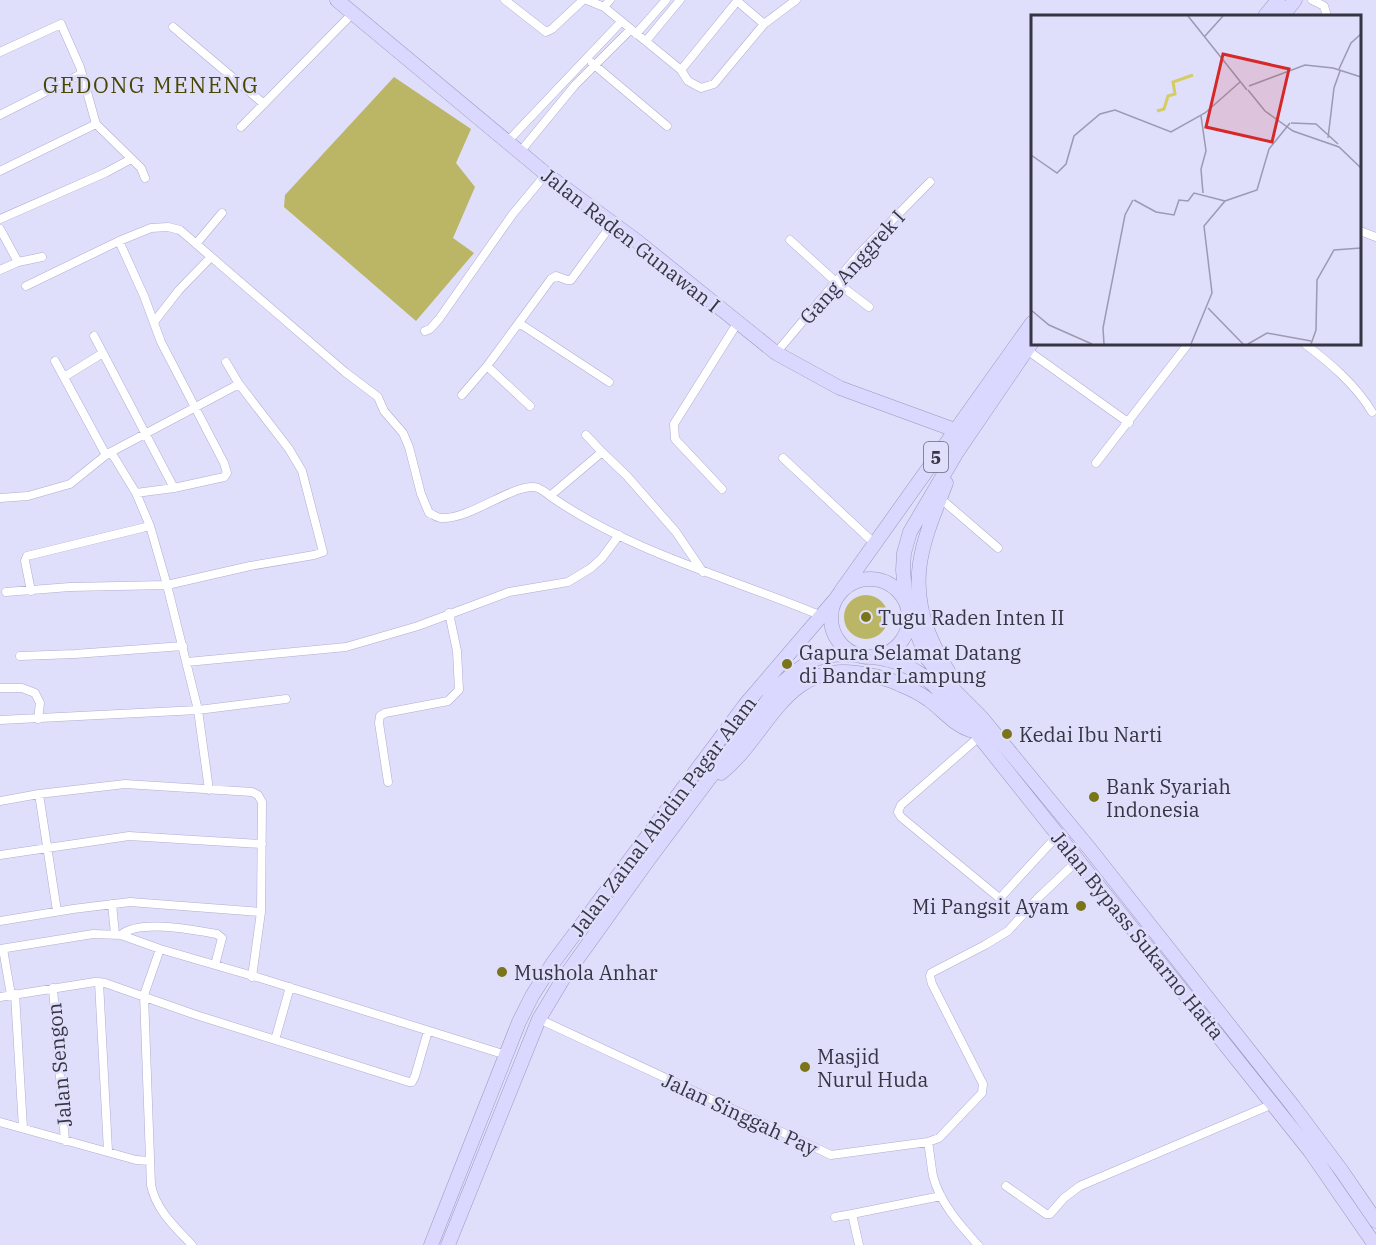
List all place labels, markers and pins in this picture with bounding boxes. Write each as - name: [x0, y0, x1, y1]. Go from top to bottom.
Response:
- place label: Tugu Raden Inten II: [878, 604, 1064, 631]
- marker: Tugu Raden Inten II: [859, 610, 873, 624]
- place label: Gapura Selamat Datang di Bandar Lampung: [799, 639, 1021, 689]
- marker: Gapura Selamat Datang di Bandar Lampung: [780, 657, 794, 671]
- place label: Kedai Ibu Narti: [1019, 721, 1162, 748]
- marker: Kedai Ibu Narti: [1000, 727, 1014, 741]
- place label: Bank Syariah Indonesia: [1106, 773, 1231, 823]
- marker: Bank Syariah Indonesia: [1087, 790, 1101, 804]
- place label: Mi Pangsit Ayam: [912, 893, 1069, 920]
- marker: Mi Pangsit Ayam: [1074, 899, 1088, 913]
- place label: Mushola Anhar: [514, 959, 658, 986]
- marker: Mushola Anhar: [495, 965, 509, 979]
- place label: Masjid Nurul Huda: [817, 1043, 928, 1093]
- marker: Masjid Nurul Huda: [798, 1060, 812, 1074]

